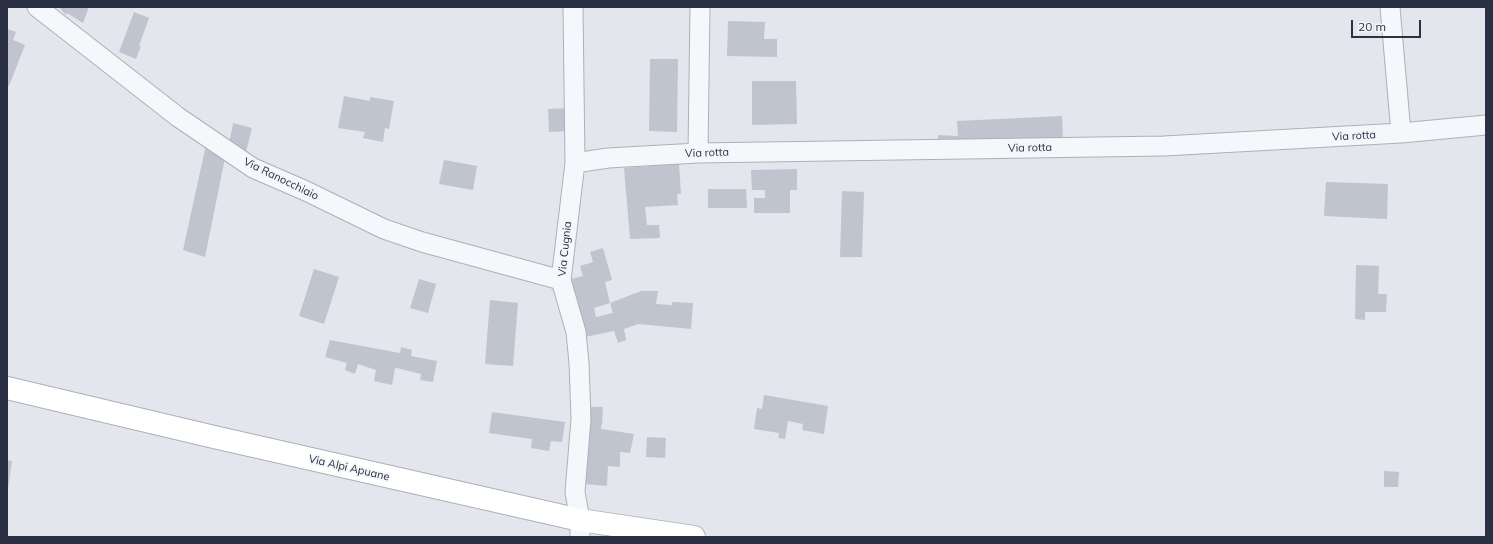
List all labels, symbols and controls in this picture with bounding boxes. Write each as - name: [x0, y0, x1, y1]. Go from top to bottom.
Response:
- scale bar: [1353, 12, 1423, 38]
- text: 20 m: [1358, 19, 1386, 34]
- street label: Via rotta: [1332, 128, 1376, 144]
- street label: Via rotta: [1008, 141, 1052, 155]
- street label: Via rotta: [685, 146, 729, 160]
- street label: Via Ranocchiaio: [241, 155, 321, 203]
- street label: Via Cugnia: [556, 221, 574, 277]
- street label: Via Alpi Apuane: [307, 452, 391, 484]

